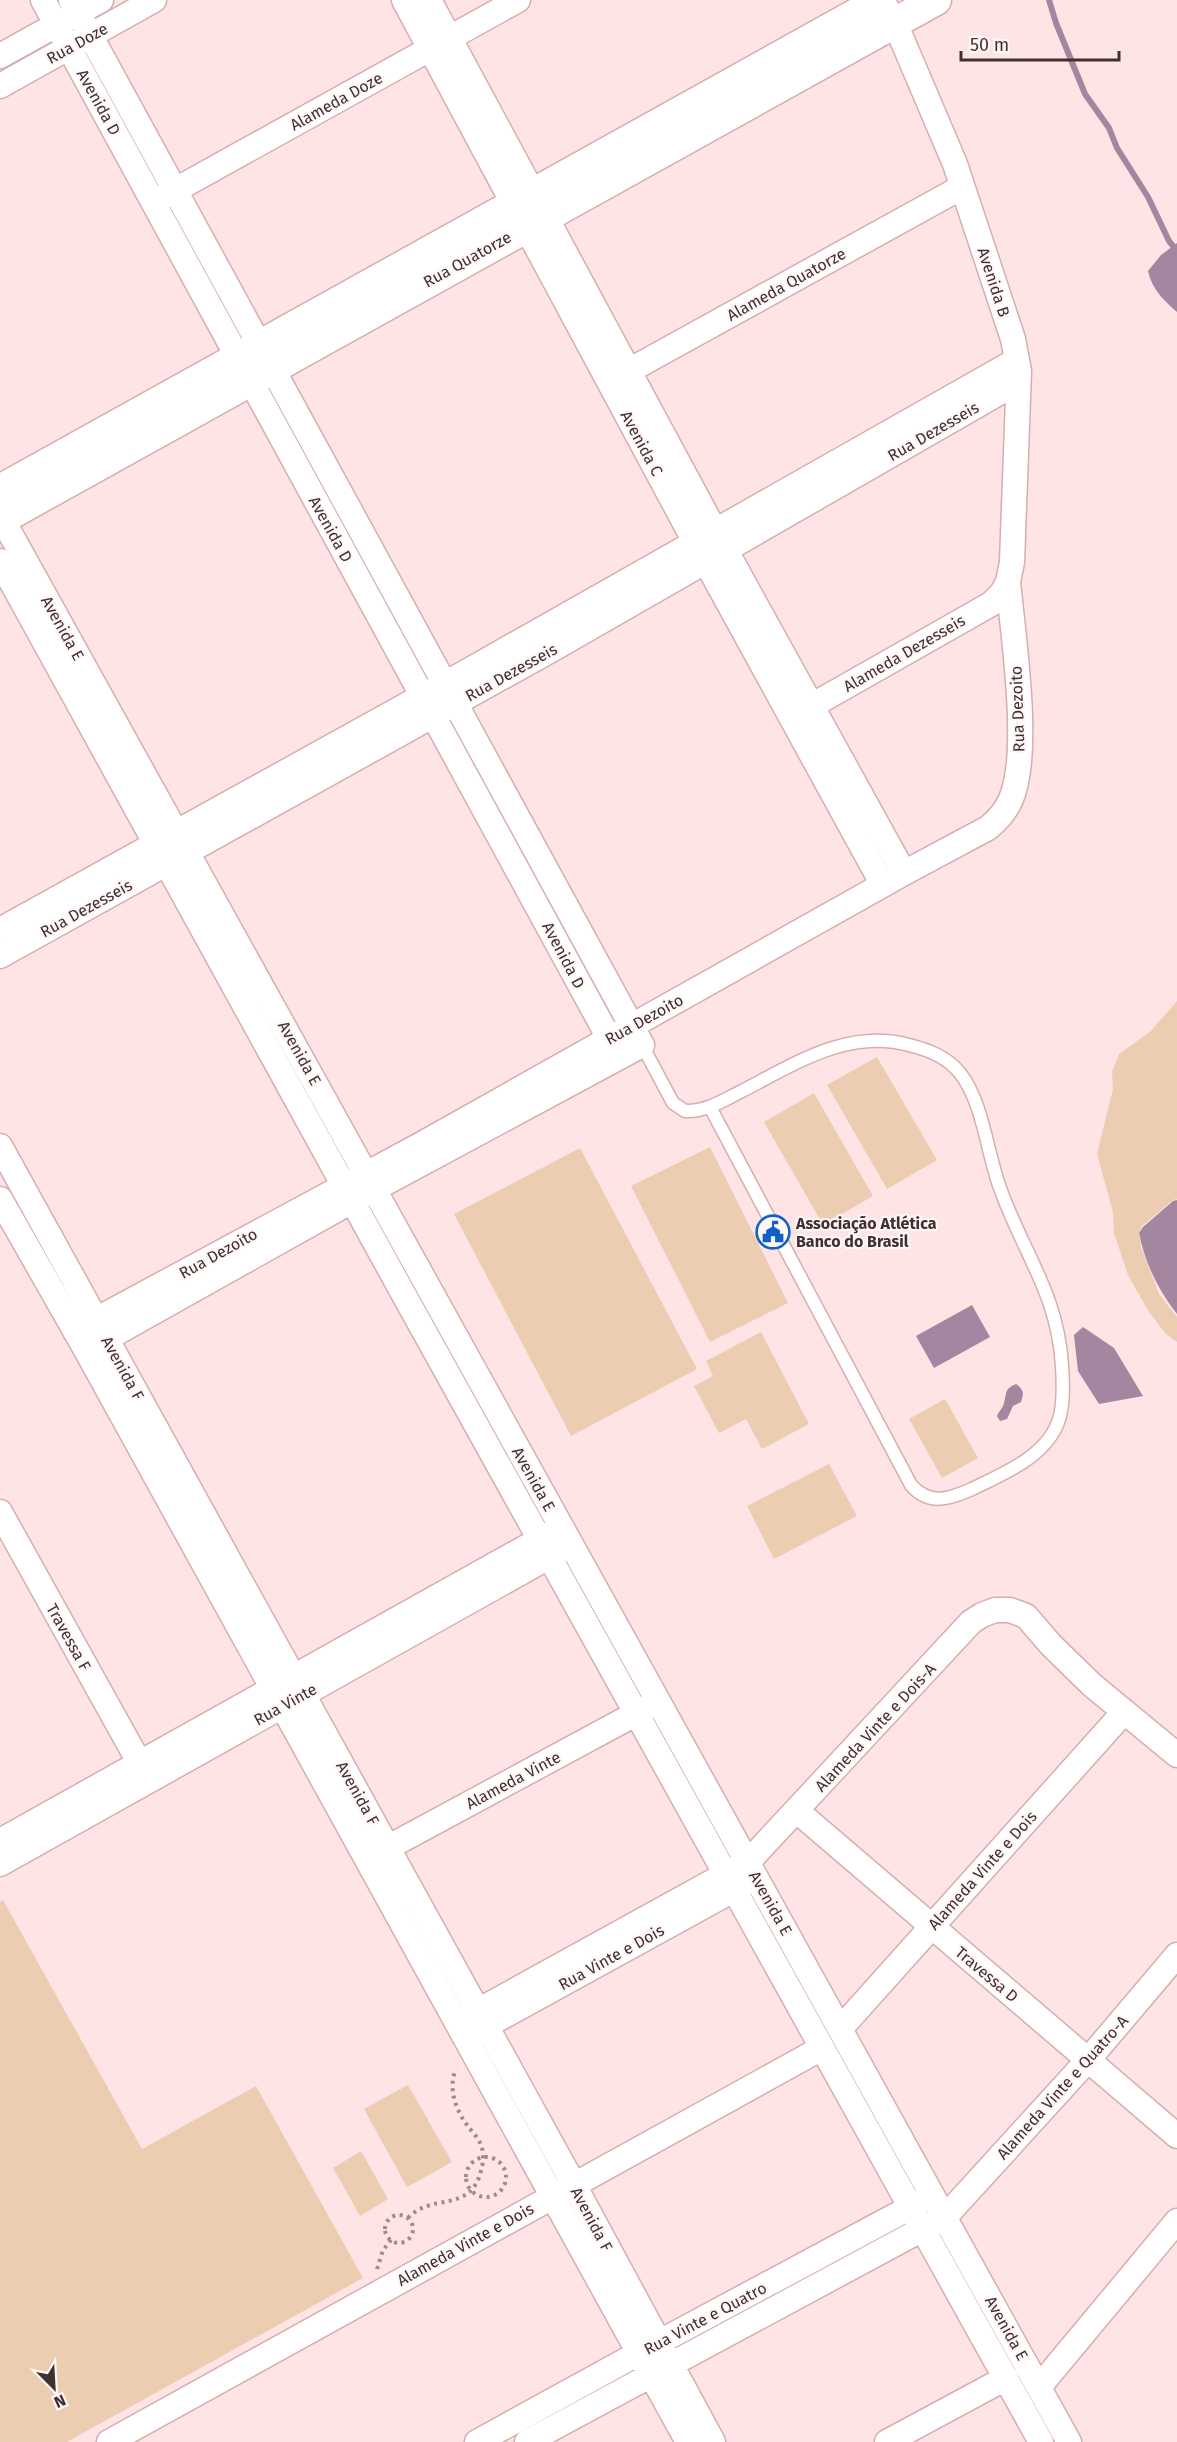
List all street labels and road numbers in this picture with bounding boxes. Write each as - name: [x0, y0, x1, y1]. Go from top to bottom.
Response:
- street label: Rua Doze: [43, 19, 111, 68]
- street label: Avenida D: [73, 66, 124, 139]
- street label: Alameda Doze: [287, 68, 386, 135]
- street label: Rua Quatorze: [420, 227, 514, 291]
- street label: Alameda Quatorze: [723, 244, 849, 325]
- street label: Avenida B: [973, 245, 1014, 320]
- street label: Rua Dezesseis: [884, 398, 982, 465]
- street label: Avenida C: [616, 407, 667, 479]
- street label: Avenida D: [305, 493, 356, 566]
- street label: Avenida E: [37, 593, 88, 664]
- street label: Alameda Dezesseis: [840, 611, 969, 696]
- street label: Rua Dezesseis: [462, 639, 560, 705]
- street label: Rua Dezoito: [1006, 665, 1029, 753]
- street label: Rua Dezesseis: [37, 875, 135, 941]
- street label: Avenida D: [538, 919, 589, 992]
- street label: Rua Dezoito: [602, 990, 687, 1049]
- street label: Avenida E: [274, 1018, 325, 1089]
- street label: Rua Dezoito: [176, 1224, 261, 1283]
- street label: Avenida F: [97, 1333, 148, 1404]
- street label: Avenida E: [508, 1444, 559, 1515]
- street label: Travessa F: [42, 1600, 95, 1674]
- street label: Alameda Vinte e Dois-A: [811, 1659, 940, 1795]
- street label: Rua Vinte: [250, 1679, 320, 1729]
- street label: Alameda Vinte: [463, 1748, 564, 1813]
- street label: Avenida F: [332, 1758, 383, 1829]
- street label: Alameda Vinte e Dois: [924, 1807, 1041, 1934]
- street label: Avenida E: [745, 1868, 796, 1939]
- street label: Rua Vinte e Dois: [555, 1921, 667, 1994]
- street label: Travessa D: [951, 1943, 1022, 2006]
- street label: Alameda Vinte e Quatro-A: [993, 2011, 1133, 2163]
- street label: Avenida F: [567, 2184, 616, 2255]
- street label: Alameda Vinte e Dois: [394, 2199, 537, 2290]
- street label: Rua Vinte e Quatro: [641, 2278, 770, 2359]
- street label: Avenida E: [981, 2293, 1032, 2364]

